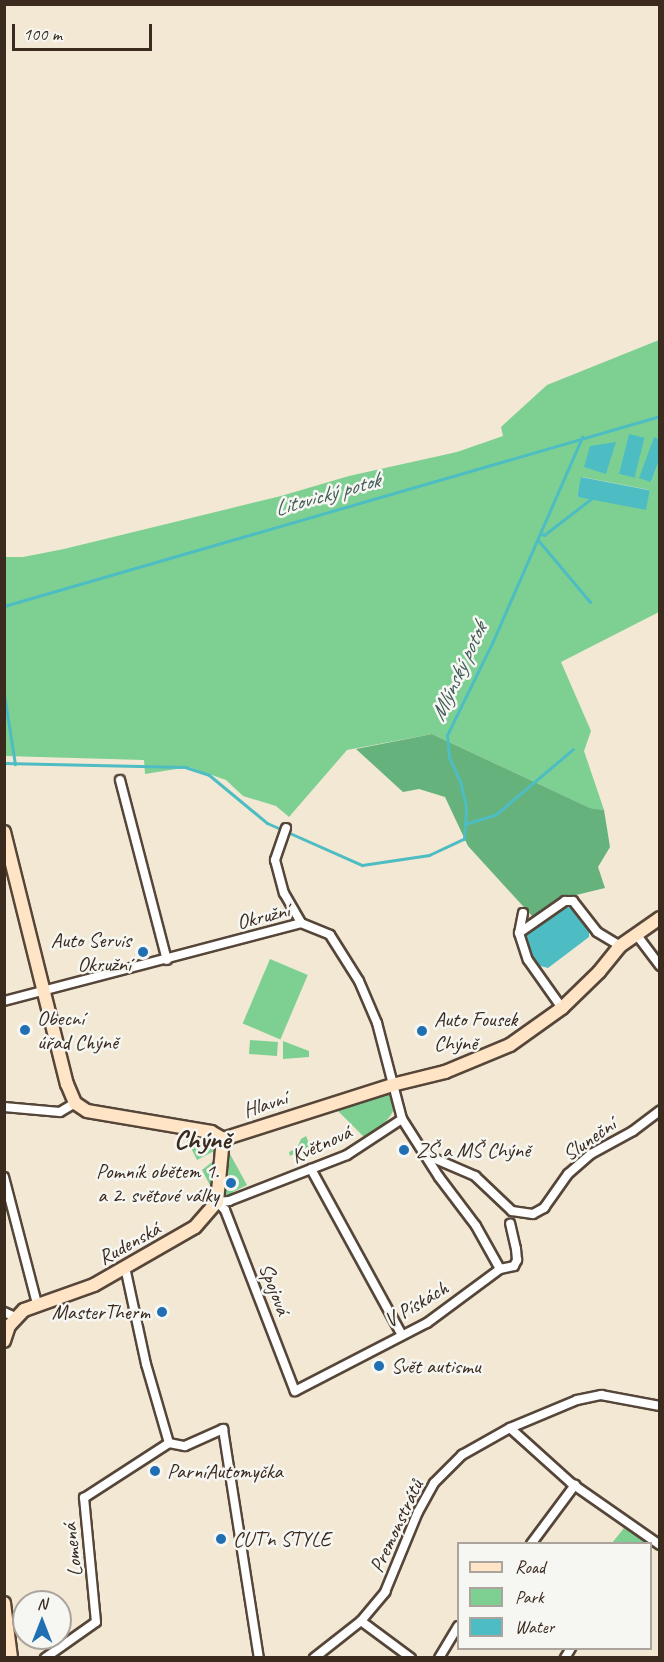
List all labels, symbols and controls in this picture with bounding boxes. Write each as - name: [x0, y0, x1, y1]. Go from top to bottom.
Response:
- scale bar: [15, 12, 154, 50]
- text: 100 m: [23, 23, 62, 45]
- water label: Litovický potok: [271, 467, 383, 523]
- water label: Mlýnský potok: [425, 619, 493, 725]
- street label: Okružní: [234, 897, 292, 935]
- place label: Auto Servis Okružní: [51, 927, 131, 977]
- marker: Auto Servis Okružní: [136, 945, 150, 959]
- place label: Obecní úřad Chýně: [37, 1005, 118, 1055]
- place label: Auto Fousek Chýně: [434, 1006, 517, 1056]
- marker: Obecní úřad Chýně: [18, 1023, 32, 1037]
- marker: Auto Fousek Chýně: [415, 1024, 429, 1038]
- street label: Hlavní: [240, 1085, 290, 1123]
- street label: Sluneční: [558, 1112, 620, 1166]
- street label: Květnová: [287, 1119, 355, 1169]
- district label: Chýně: [174, 1124, 230, 1156]
- place label: ZŠ a MŠ Chýně: [416, 1137, 530, 1163]
- marker: ZŠ a MŠ Chýně: [397, 1143, 411, 1157]
- place label: Pomník obětem 1. a 2. světové války: [96, 1158, 219, 1208]
- marker: Pomník obětem 1. a 2. světové války: [224, 1176, 238, 1190]
- street label: Rudenská: [94, 1216, 164, 1270]
- street label: Spojová: [254, 1260, 296, 1318]
- street label: V Pískách: [379, 1275, 453, 1333]
- place label: MasterTherm: [52, 1299, 150, 1325]
- marker: MasterTherm: [155, 1305, 169, 1319]
- place label: Svět autismu: [391, 1353, 480, 1379]
- marker: Svět autismu: [372, 1359, 386, 1373]
- place label: ParníAutomyčka: [167, 1458, 283, 1484]
- marker: ParníAutomyčka: [148, 1464, 162, 1478]
- street label: Premonstrátů: [364, 1476, 428, 1576]
- street label: Lomená: [56, 1522, 88, 1578]
- place label: CUT'n STYLE: [233, 1526, 331, 1552]
- marker: CUT'n STYLE: [214, 1532, 228, 1546]
- legend: [457, 1542, 652, 1650]
- text: Road: [515, 1556, 545, 1578]
- text: Park: [515, 1586, 544, 1608]
- north arrow: [12, 1590, 72, 1650]
- text: N: [37, 1594, 47, 1614]
- text: Water: [515, 1616, 554, 1638]

